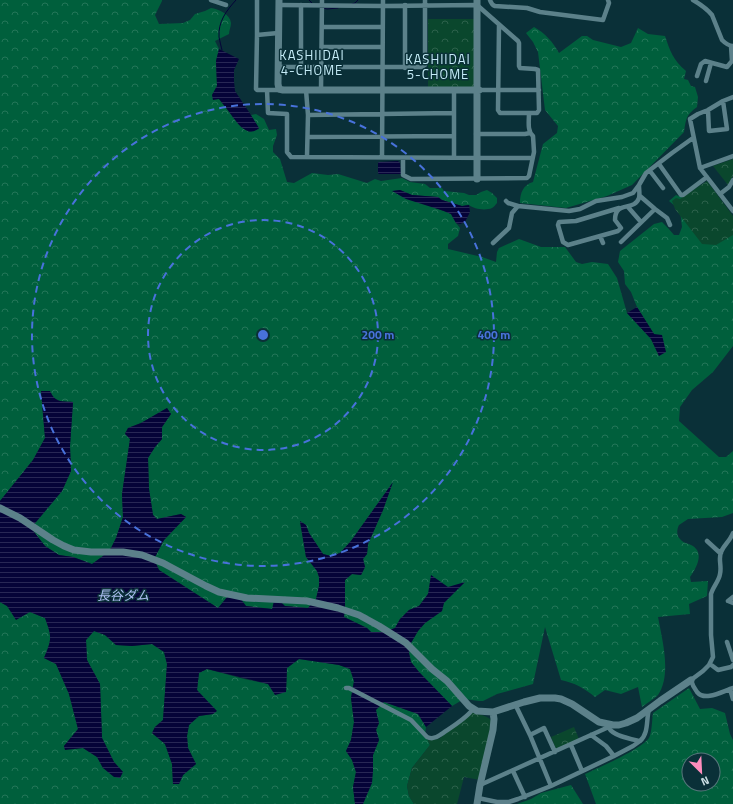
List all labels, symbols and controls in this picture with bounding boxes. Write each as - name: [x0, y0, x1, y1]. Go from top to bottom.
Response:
- district label: KASHIIDAI 4-CHOME: [279, 45, 345, 80]
- district label: KASHIIDAI 5-CHOME: [405, 49, 471, 84]
- text: 200 m: [362, 325, 394, 344]
- text: 400 m: [478, 325, 510, 344]
- centre of rings: [256, 328, 270, 342]
- water label: 長谷ダム: [97, 585, 149, 605]
- north arrow: [681, 752, 721, 792]
- text: N: [698, 772, 712, 790]

